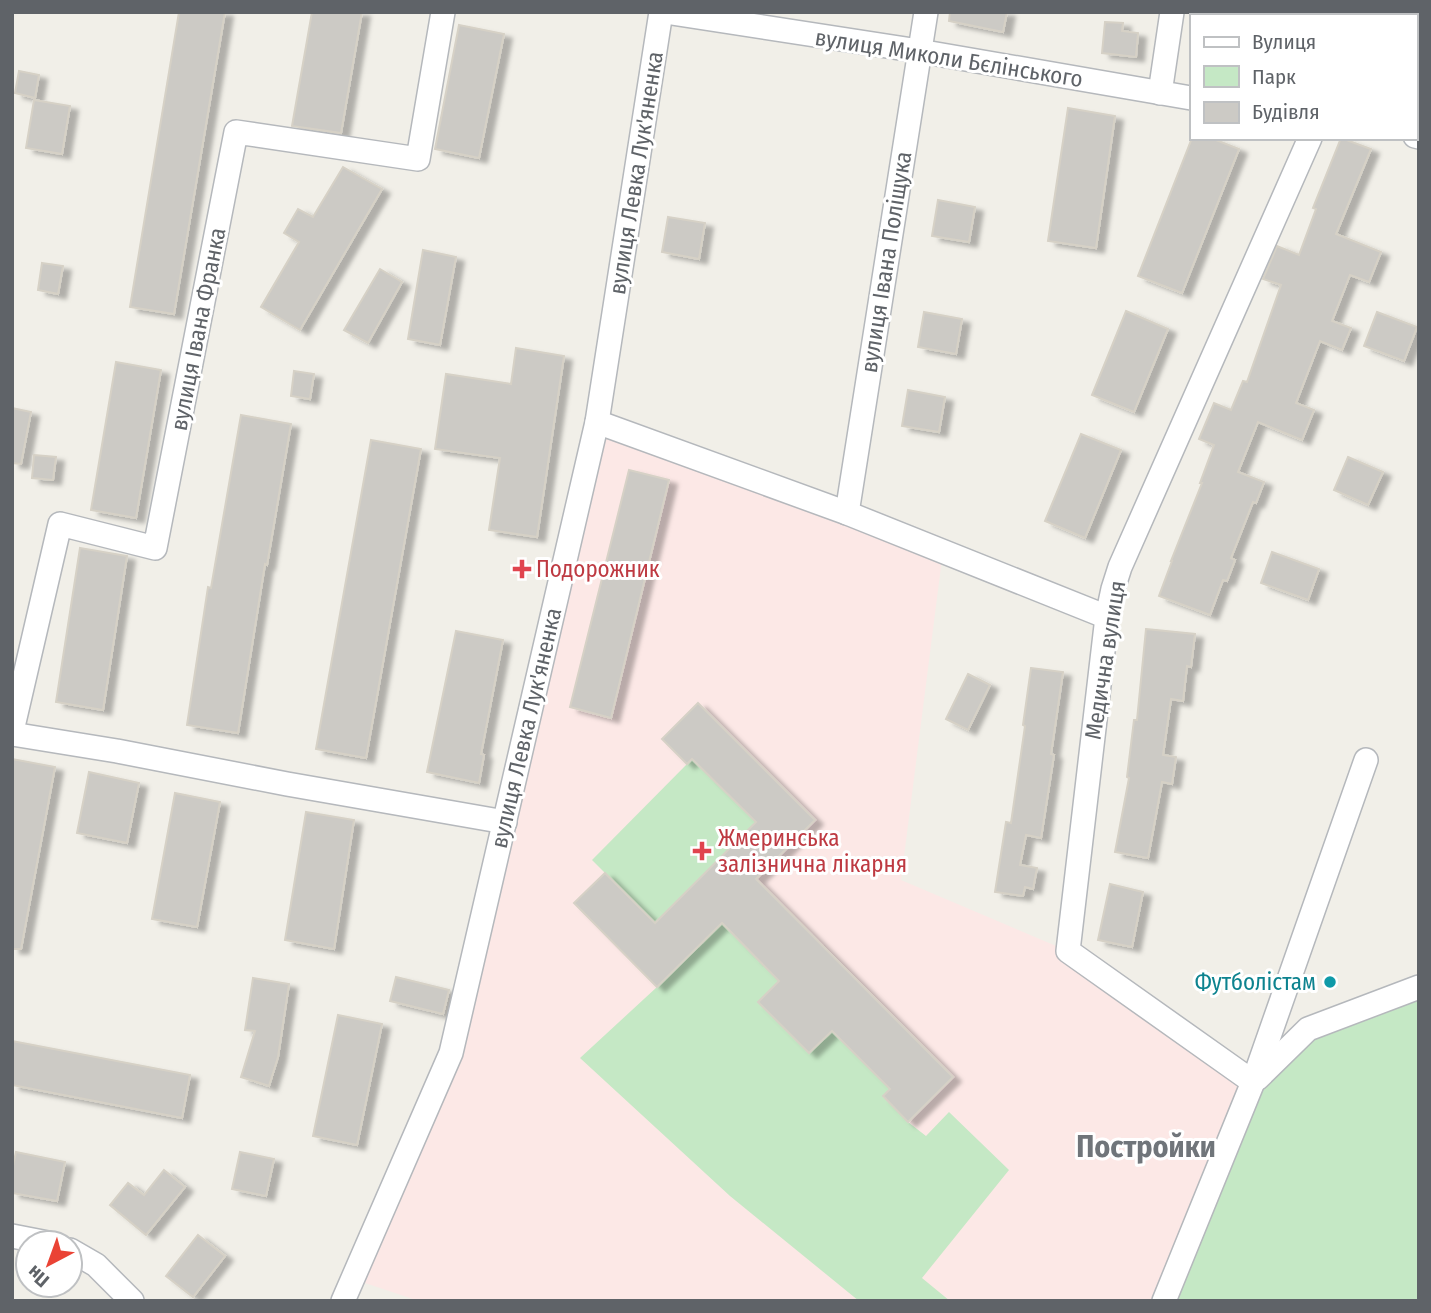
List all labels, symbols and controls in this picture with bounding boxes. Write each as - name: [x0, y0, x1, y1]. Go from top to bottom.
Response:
- legend: [1190, 14, 1417, 140]
- street label: вулиця Миколи Бєлінського: [813, 23, 1085, 93]
- text: Вулиця: [1252, 29, 1316, 55]
- street label: вулиця Левка Лук'яненка: [603, 49, 669, 297]
- text: Парк: [1252, 64, 1296, 90]
- text: Будівля: [1252, 99, 1320, 125]
- street label: вулиця Івана Поліщука: [855, 149, 917, 375]
- street label: вулиця Івана Франка: [165, 225, 231, 433]
- place label: Подорожник: [536, 555, 660, 583]
- marker: Подорожник: [514, 561, 530, 577]
- street label: Медична вулиця: [1079, 578, 1131, 742]
- street label: вулиця Левка Лук'яненка: [485, 605, 567, 851]
- place label: Жмеринська залізнична лікарня: [718, 824, 907, 878]
- marker: Жмеринська залізнична лікарня: [692, 841, 712, 861]
- place label: Футболістам: [1195, 968, 1316, 996]
- marker: Футболістам: [1322, 974, 1338, 990]
- district label: Постройки: [1076, 1129, 1216, 1165]
- north arrow: [14, 1229, 84, 1299]
- text: Пн: [23, 1261, 54, 1292]

